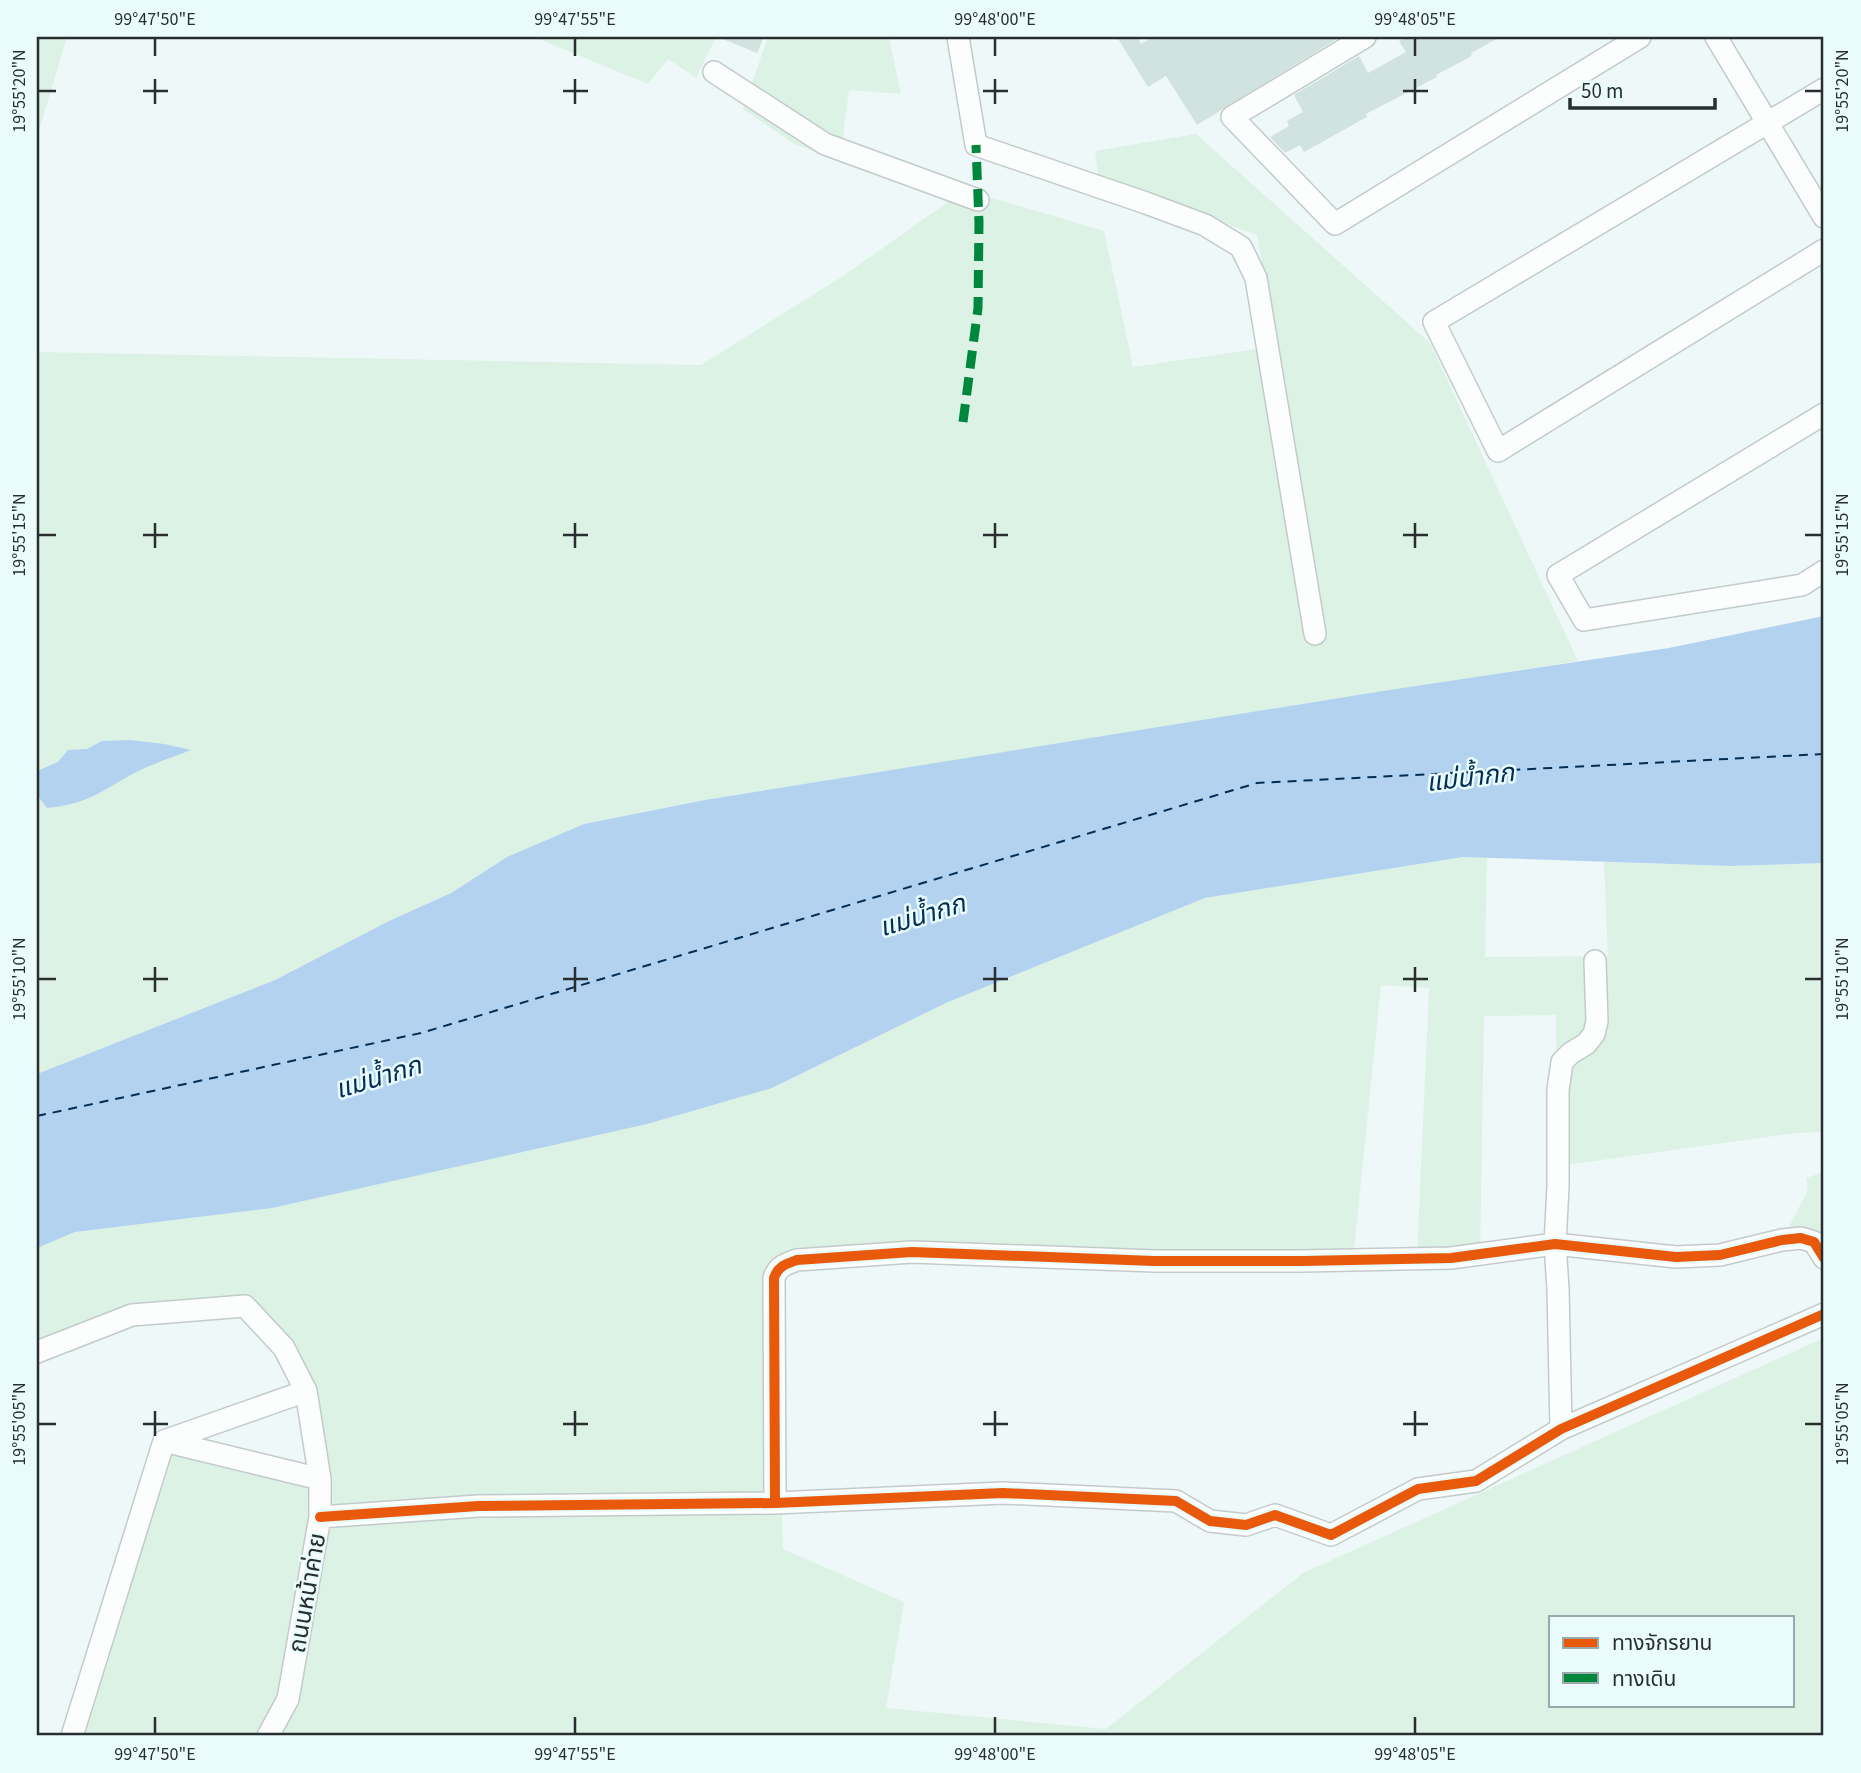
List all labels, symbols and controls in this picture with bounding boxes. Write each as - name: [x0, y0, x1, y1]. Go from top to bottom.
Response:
- text: 99°47'50"E: [114, 7, 196, 32]
- text: 99°47'55"E: [534, 7, 616, 32]
- text: 99°48'00"E: [954, 7, 1036, 32]
- text: 99°48'05"E: [1374, 7, 1456, 32]
- text: 19°55'20"N: [7, 49, 32, 133]
- text: 19°55'20"N: [1830, 49, 1855, 133]
- scale bar: [1570, 66, 1716, 110]
- text: 50 m: [1581, 76, 1623, 106]
- text: 19°55'15"N: [7, 493, 32, 577]
- text: 19°55'15"N: [1830, 493, 1855, 577]
- water label: แม่น้ำกก: [1424, 754, 1518, 801]
- water label: แม่น้ำกก: [874, 884, 971, 946]
- text: 19°55'10"N: [7, 937, 32, 1021]
- text: 19°55'10"N: [1830, 937, 1855, 1021]
- water label: แม่น้ำกก: [330, 1046, 427, 1108]
- text: 19°55'05"N: [7, 1382, 32, 1466]
- text: 19°55'05"N: [1830, 1382, 1855, 1466]
- street label: ถนนหน้าค่าย: [280, 1530, 335, 1656]
- legend: [1549, 1616, 1794, 1706]
- text: ทางจักรยาน: [1612, 1628, 1713, 1658]
- text: ทางเดิน: [1612, 1664, 1676, 1694]
- text: 99°47'50"E: [114, 1742, 196, 1767]
- text: 99°47'55"E: [534, 1742, 616, 1767]
- text: 99°48'00"E: [954, 1742, 1036, 1767]
- text: 99°48'05"E: [1374, 1742, 1456, 1767]

